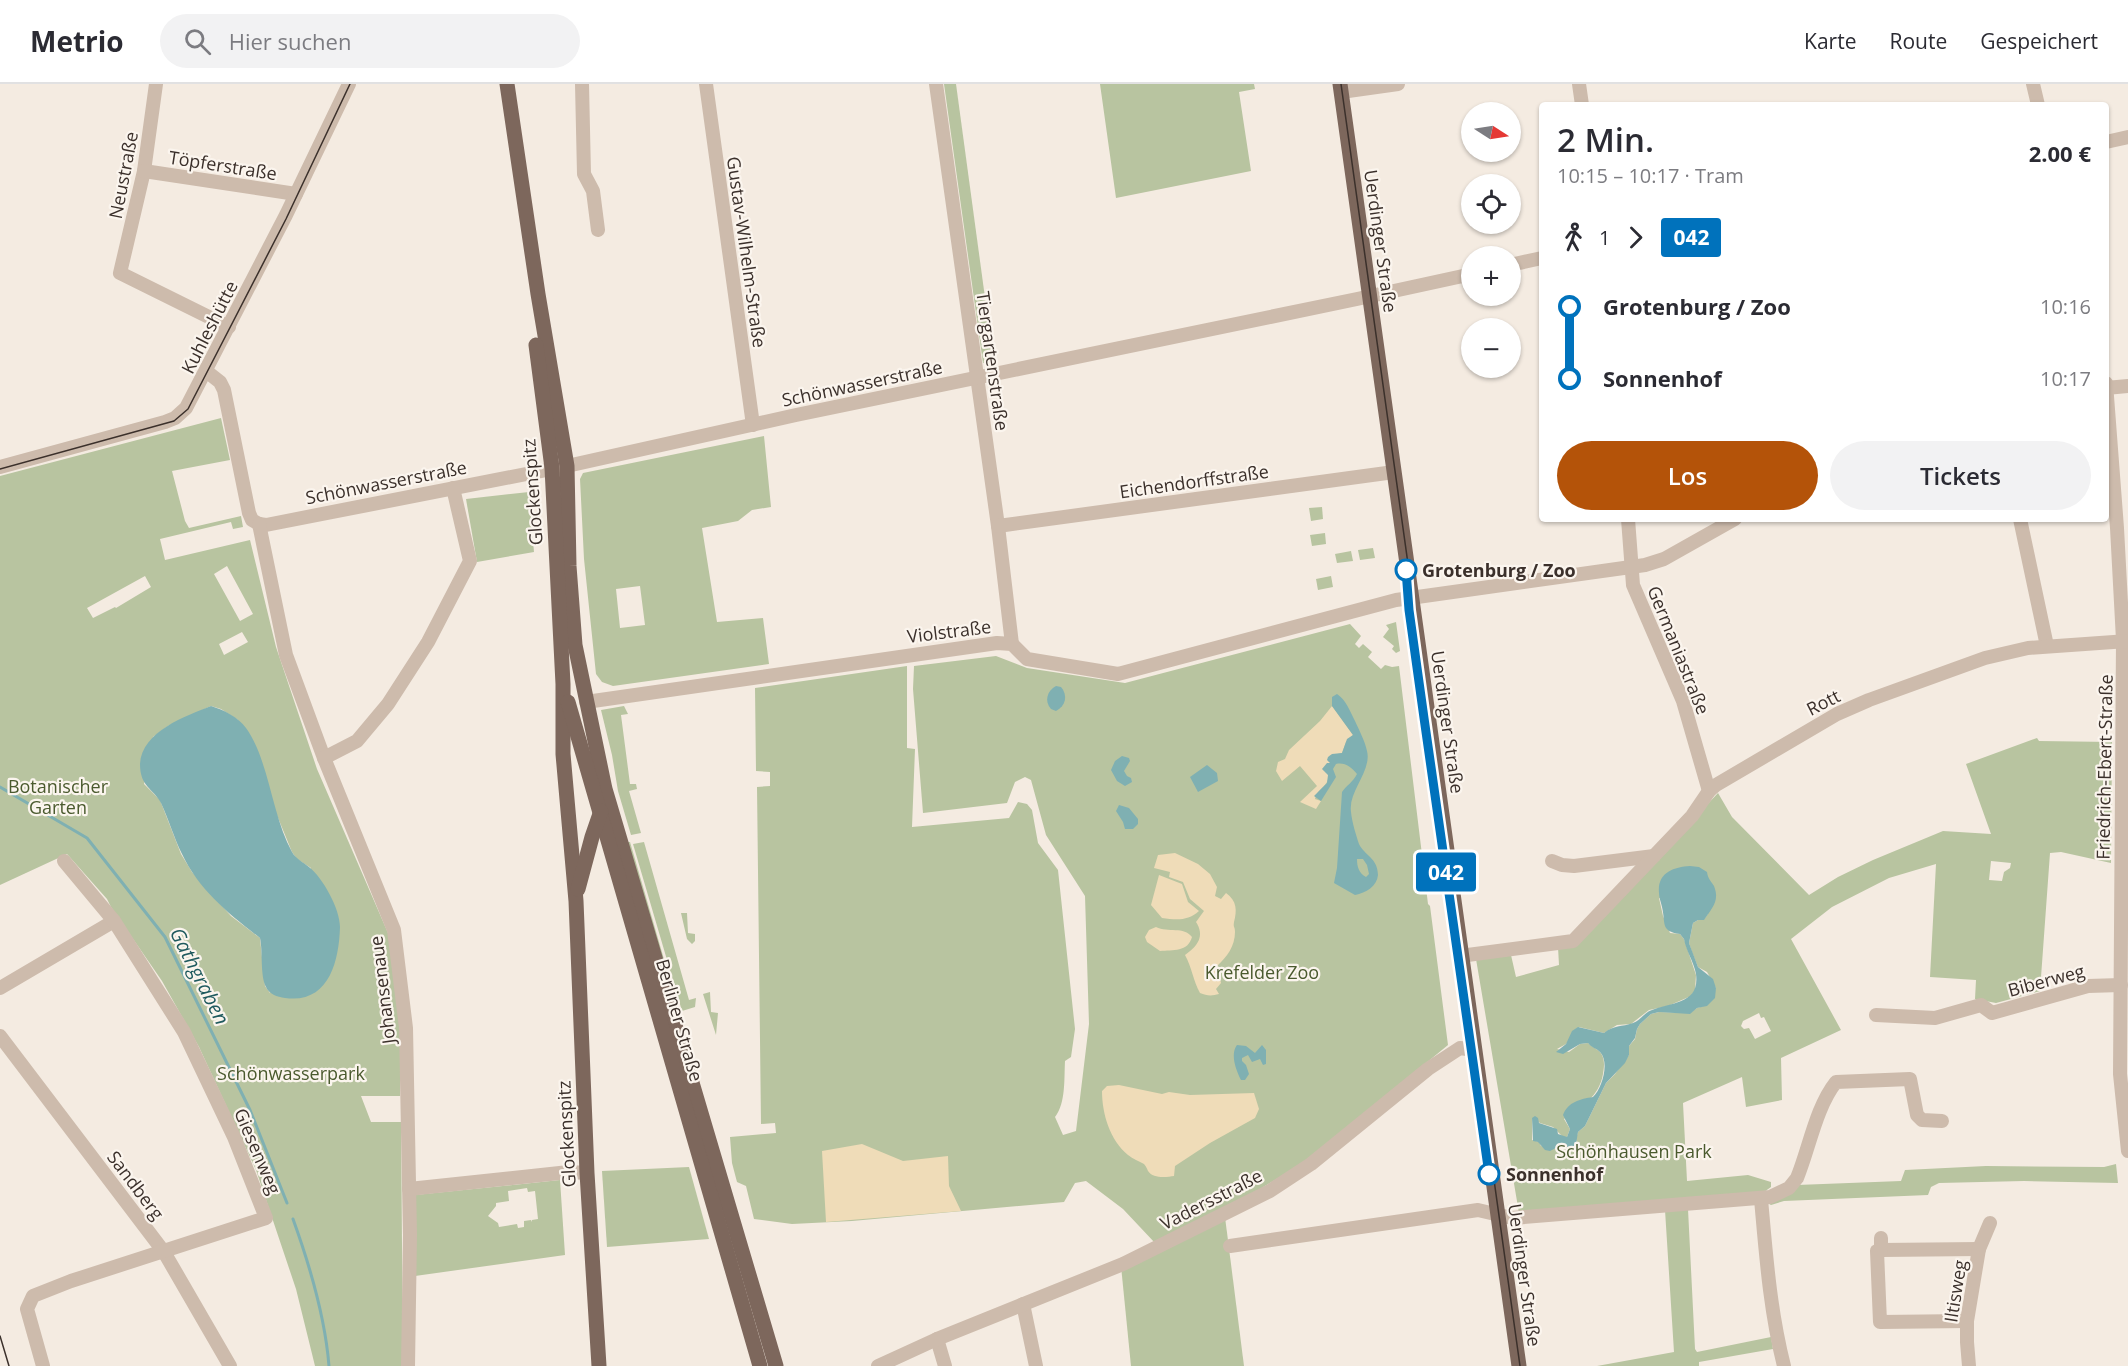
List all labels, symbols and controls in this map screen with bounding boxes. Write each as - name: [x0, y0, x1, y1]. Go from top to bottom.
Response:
- search box: [160, 14, 580, 68]
- text: Metrio: [30, 22, 124, 60]
- icon: search: [181, 25, 214, 58]
- text: Hier suchen: [229, 26, 351, 56]
- text: Karte: [1804, 27, 1856, 55]
- text: Route: [1889, 27, 1947, 55]
- text: Gespeichert: [1980, 27, 2098, 55]
- north arrow: [1461, 102, 1521, 162]
- map controls: [1461, 102, 1521, 378]
- text: 2 Min.: [1557, 117, 1654, 162]
- street label: Neustraße: [103, 129, 143, 221]
- text: 2.00 €: [2029, 138, 2091, 168]
- street label: Töpferstraße: [167, 145, 279, 185]
- street label: Gustav-Wilhelm-Straße: [722, 155, 772, 349]
- text: 10:15 – 10:17 · Tram: [1557, 162, 1744, 189]
- street label: Uerdinger Straße: [1359, 168, 1403, 314]
- button: locate: [1461, 174, 1521, 234]
- icon: walk: [1557, 221, 1590, 254]
- icon: forward: [1619, 221, 1652, 254]
- text: 042: [1673, 223, 1709, 251]
- text: 1: [1599, 224, 1610, 251]
- button: +: [1461, 246, 1521, 306]
- street label: Kuhleshütte: [175, 276, 243, 378]
- street label: Tiergartenstraße: [971, 290, 1015, 432]
- text: Grotenburg / Zoo: [1603, 291, 1791, 321]
- text: 10:16: [2040, 293, 2091, 320]
- button: −: [1461, 318, 1521, 378]
- street label: Schönwasserstraße: [779, 354, 945, 412]
- text: Sonnenhof: [1603, 363, 1722, 393]
- text: 10:17: [2040, 365, 2091, 392]
- street label: Glockenspitz: [516, 438, 548, 546]
- button: Los: [1557, 441, 1818, 510]
- button: Tickets: [1830, 441, 2091, 510]
- street label: Schönwasserstraße: [303, 455, 469, 509]
- street label: Eichendorffstraße: [1118, 459, 1270, 503]
- place label: Grotenburg / Zoo: [1422, 558, 1576, 582]
- marker: Grotenburg / Zoo: [1395, 559, 1417, 581]
- street label: Germaniastraße: [1642, 582, 1716, 718]
- street label: Violstraße: [906, 614, 992, 648]
- street label: Uerdinger Straße: [1426, 649, 1470, 795]
- street label: Friedrich-Ebert-Straße: [2090, 674, 2118, 860]
- street label: Rott: [1802, 683, 1844, 721]
- park label: Botanischer Garten: [8, 774, 109, 819]
- line badge: 042: [1412, 852, 1480, 892]
- text: 042: [1428, 858, 1464, 886]
- water label: Gathgraben: [164, 923, 236, 1029]
- street label: Johansenaue: [363, 935, 401, 1047]
- street label: Berliner Straße: [651, 956, 709, 1084]
- street label: Biberweg: [2005, 958, 2087, 1002]
- park label: Krefelder Zoo: [1205, 960, 1319, 984]
- park label: Schönwasserpark: [217, 1061, 365, 1085]
- street label: Glockenspitz: [551, 1080, 581, 1188]
- street label: Giesenweg: [229, 1104, 287, 1198]
- park label: Schönhausen Park: [1556, 1139, 1712, 1163]
- street label: Sandberg: [102, 1146, 170, 1224]
- place label: Sonnenhof: [1506, 1162, 1604, 1186]
- street label: Vadersstraße: [1156, 1163, 1266, 1235]
- marker: Sonnenhof: [1478, 1163, 1500, 1185]
- street label: Uerdinger Straße: [1503, 1202, 1547, 1348]
- street label: Iltisweg: [1938, 1258, 1972, 1324]

